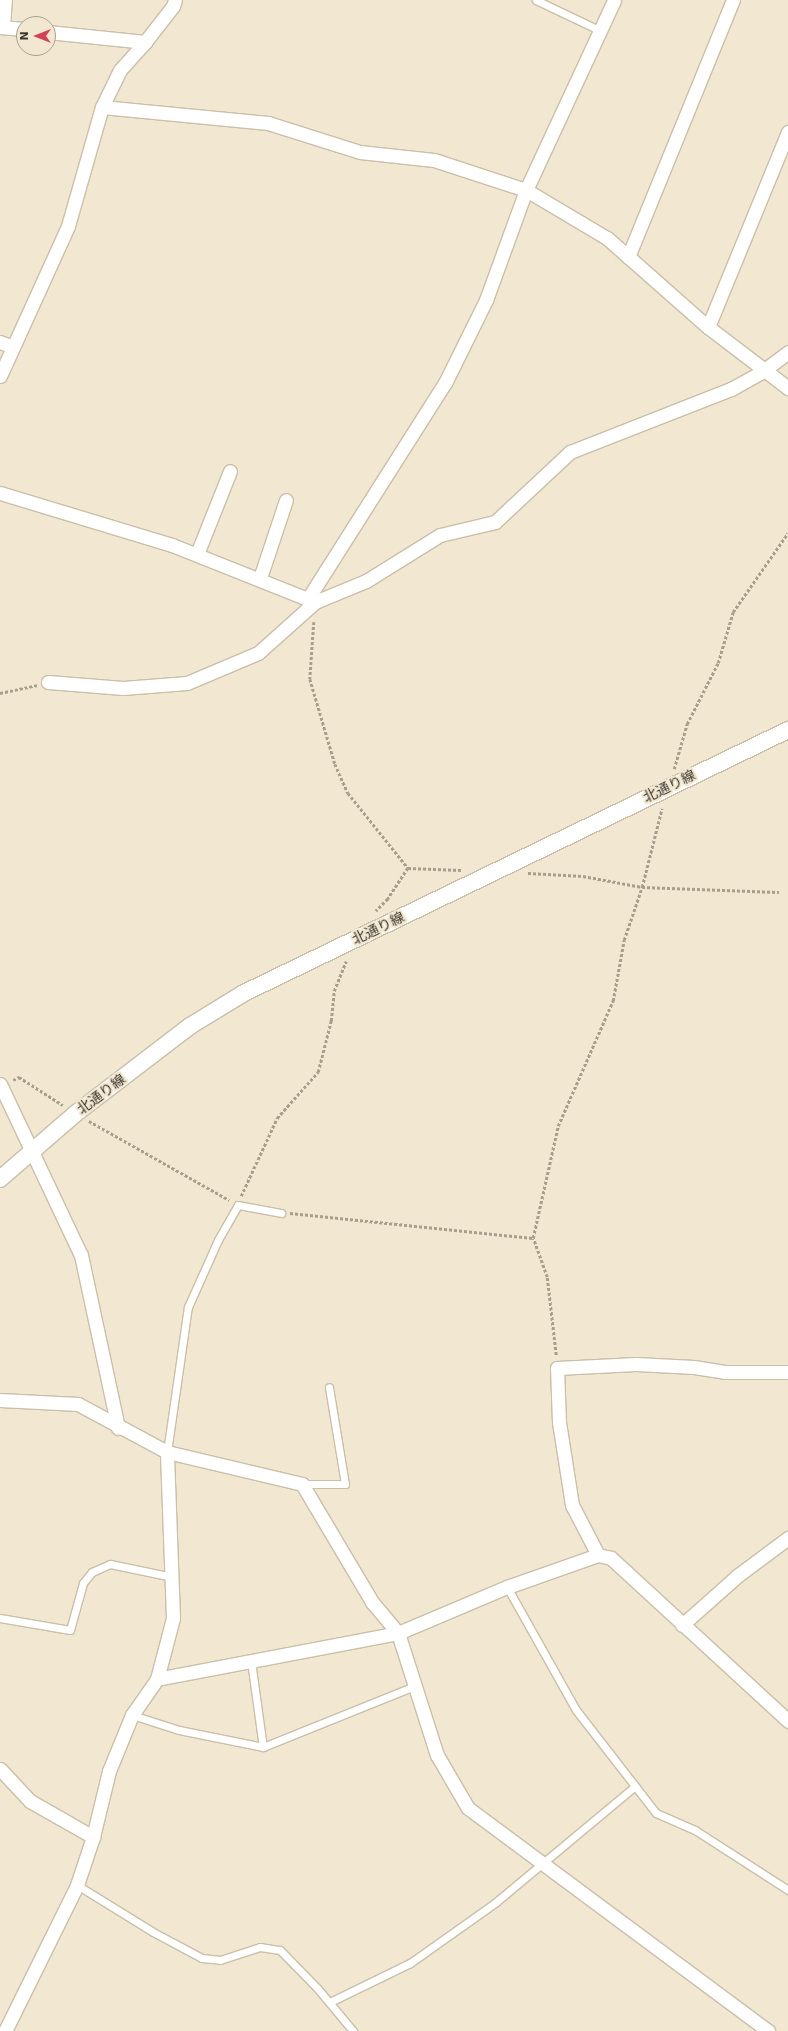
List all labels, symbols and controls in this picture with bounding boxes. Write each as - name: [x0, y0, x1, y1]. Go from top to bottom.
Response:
- north arrow: [16, 16, 56, 56]
- text: N: [18, 31, 31, 41]
- street label: 北通り線: [640, 766, 698, 806]
- street label: 北通り線: [349, 908, 407, 948]
- street label: 北通り線: [74, 1070, 128, 1118]

